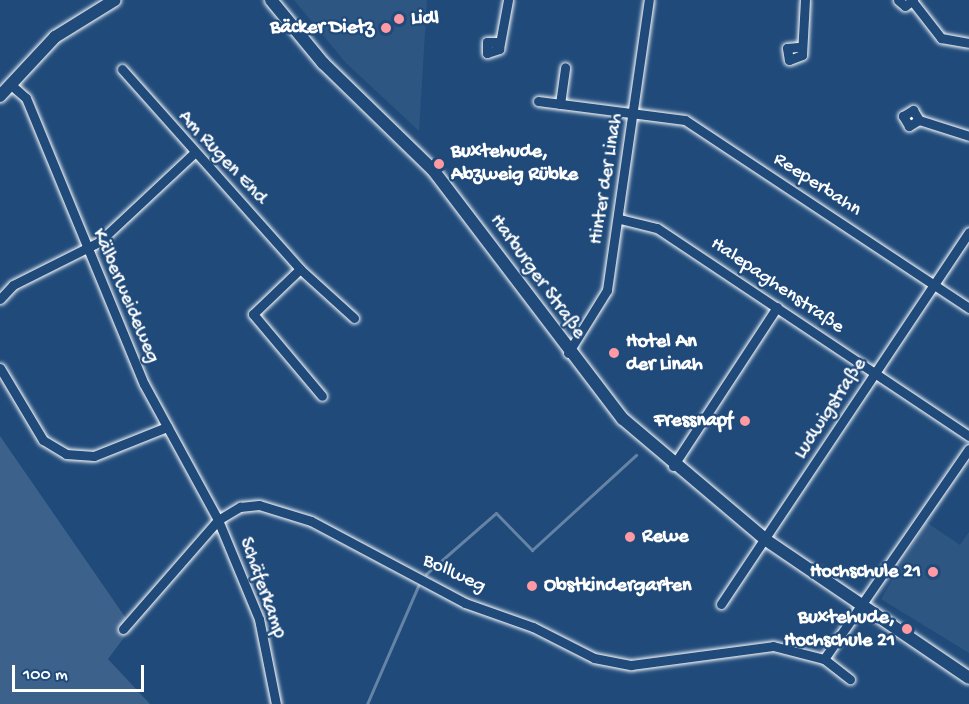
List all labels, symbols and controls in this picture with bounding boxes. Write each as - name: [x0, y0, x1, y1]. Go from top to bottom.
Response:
- place label: Lidl: [411, 7, 439, 31]
- marker: Lidl: [392, 12, 406, 26]
- place label: Bäcker Dietz: [270, 16, 374, 40]
- marker: Bäcker Dietz: [379, 21, 393, 35]
- street label: Am Rugen End: [172, 106, 272, 210]
- street label: Hinter der Linah: [585, 112, 629, 246]
- place label: Buxtehude, Abzweig Rübke: [451, 140, 578, 187]
- street label: Reeperbahn: [768, 148, 866, 222]
- marker: Buxtehude, Abzweig Rübke: [432, 157, 446, 171]
- street label: Harburger Straße: [484, 210, 590, 344]
- street label: Kälberweideweg: [86, 225, 164, 367]
- street label: Halepaghenstraße: [705, 232, 849, 340]
- place label: Hotel An der Linah: [626, 330, 703, 377]
- marker: Hotel An der Linah: [607, 346, 621, 360]
- street label: Ludwigstraße: [789, 354, 873, 464]
- place label: Fressnapf: [654, 409, 733, 433]
- marker: Fressnapf: [738, 414, 752, 428]
- place label: Rewe: [642, 525, 689, 549]
- marker: Rewe: [623, 530, 637, 544]
- street label: Schäferkamp: [233, 534, 291, 642]
- street label: Bollweg: [419, 549, 489, 599]
- place label: Hochschule 21: [810, 560, 921, 584]
- marker: Hochschule 21: [926, 565, 940, 579]
- place label: Obstkindergarten: [544, 574, 692, 598]
- marker: Obstkindergarten: [525, 579, 539, 593]
- place label: Buxtehude, Hochschule 21: [784, 606, 895, 653]
- marker: Buxtehude, Hochschule 21: [900, 622, 914, 636]
- scale bar: [15, 653, 147, 691]
- text: 100 m: [23, 665, 68, 686]

